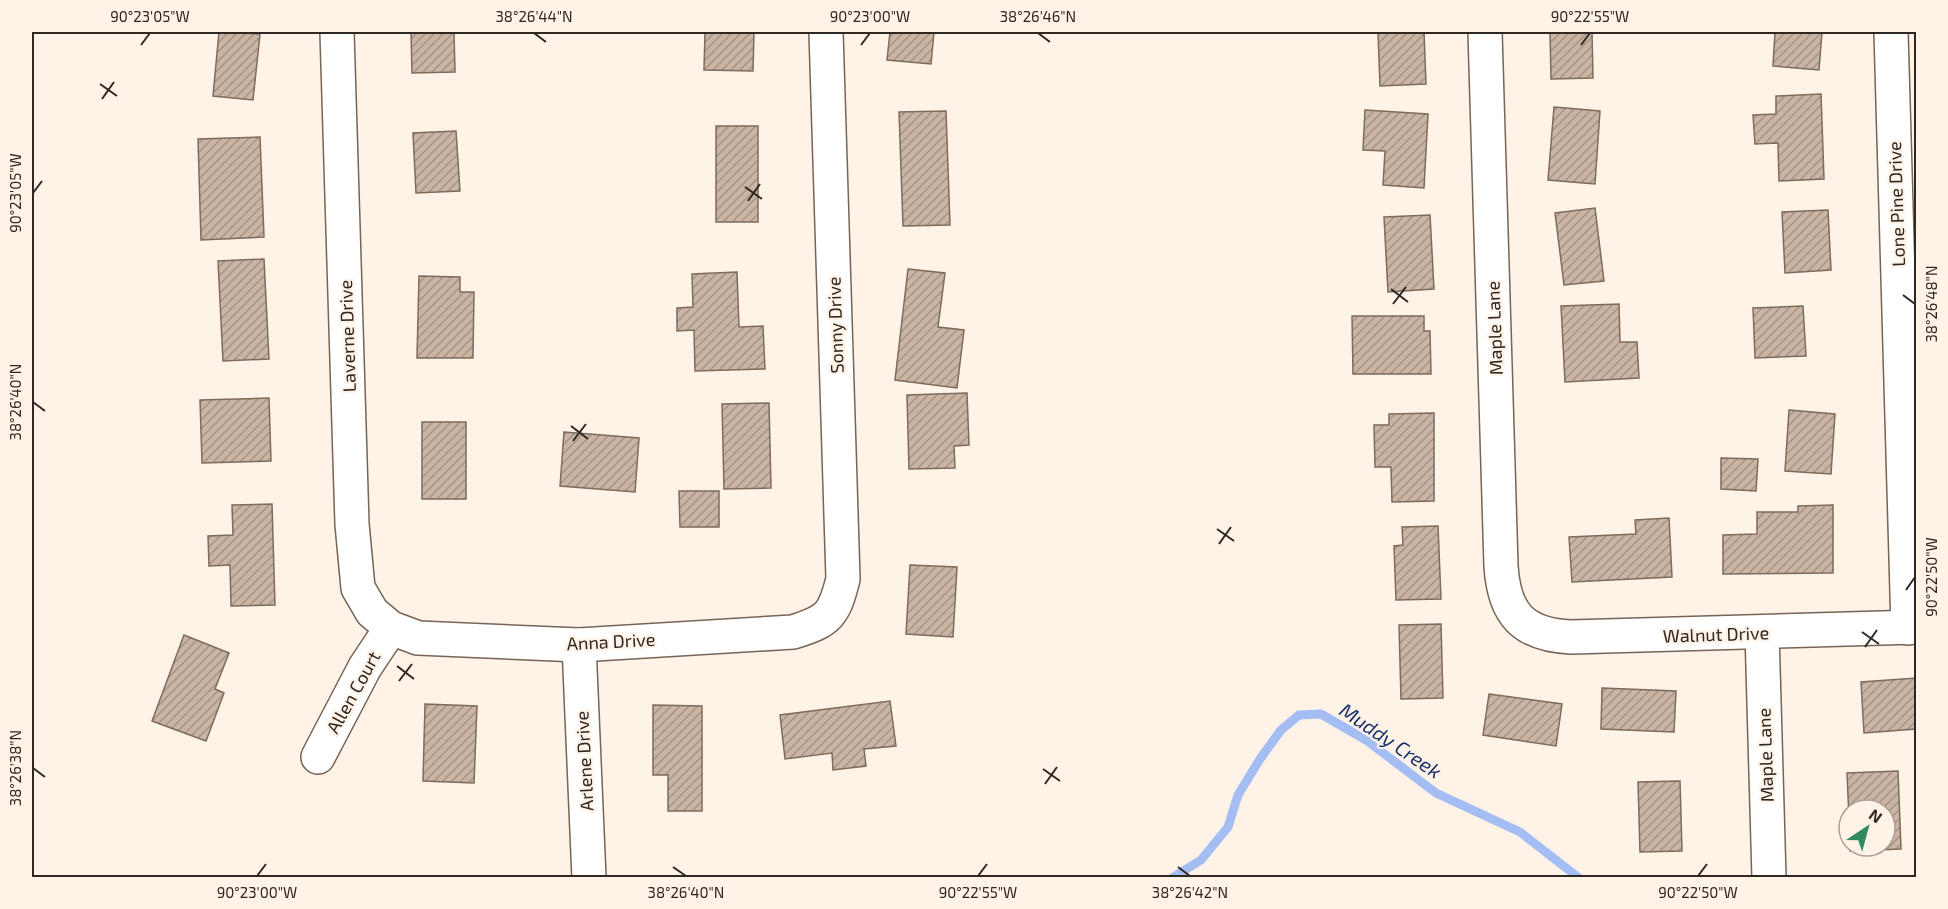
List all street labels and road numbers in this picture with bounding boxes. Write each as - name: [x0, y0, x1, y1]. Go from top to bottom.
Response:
- street label: Lone Pine Drive: [1883, 141, 1909, 267]
- street label: Sonny Drive: [822, 276, 848, 374]
- street label: Laverne Drive: [334, 279, 360, 393]
- street label: Maple Lane: [1481, 280, 1507, 376]
- street label: Walnut Drive: [1662, 621, 1770, 647]
- street label: Anna Drive: [566, 628, 656, 654]
- street label: Allen Court: [321, 647, 385, 737]
- street label: Maple Lane: [1752, 707, 1778, 803]
- street label: Arlene Drive: [570, 710, 598, 812]

